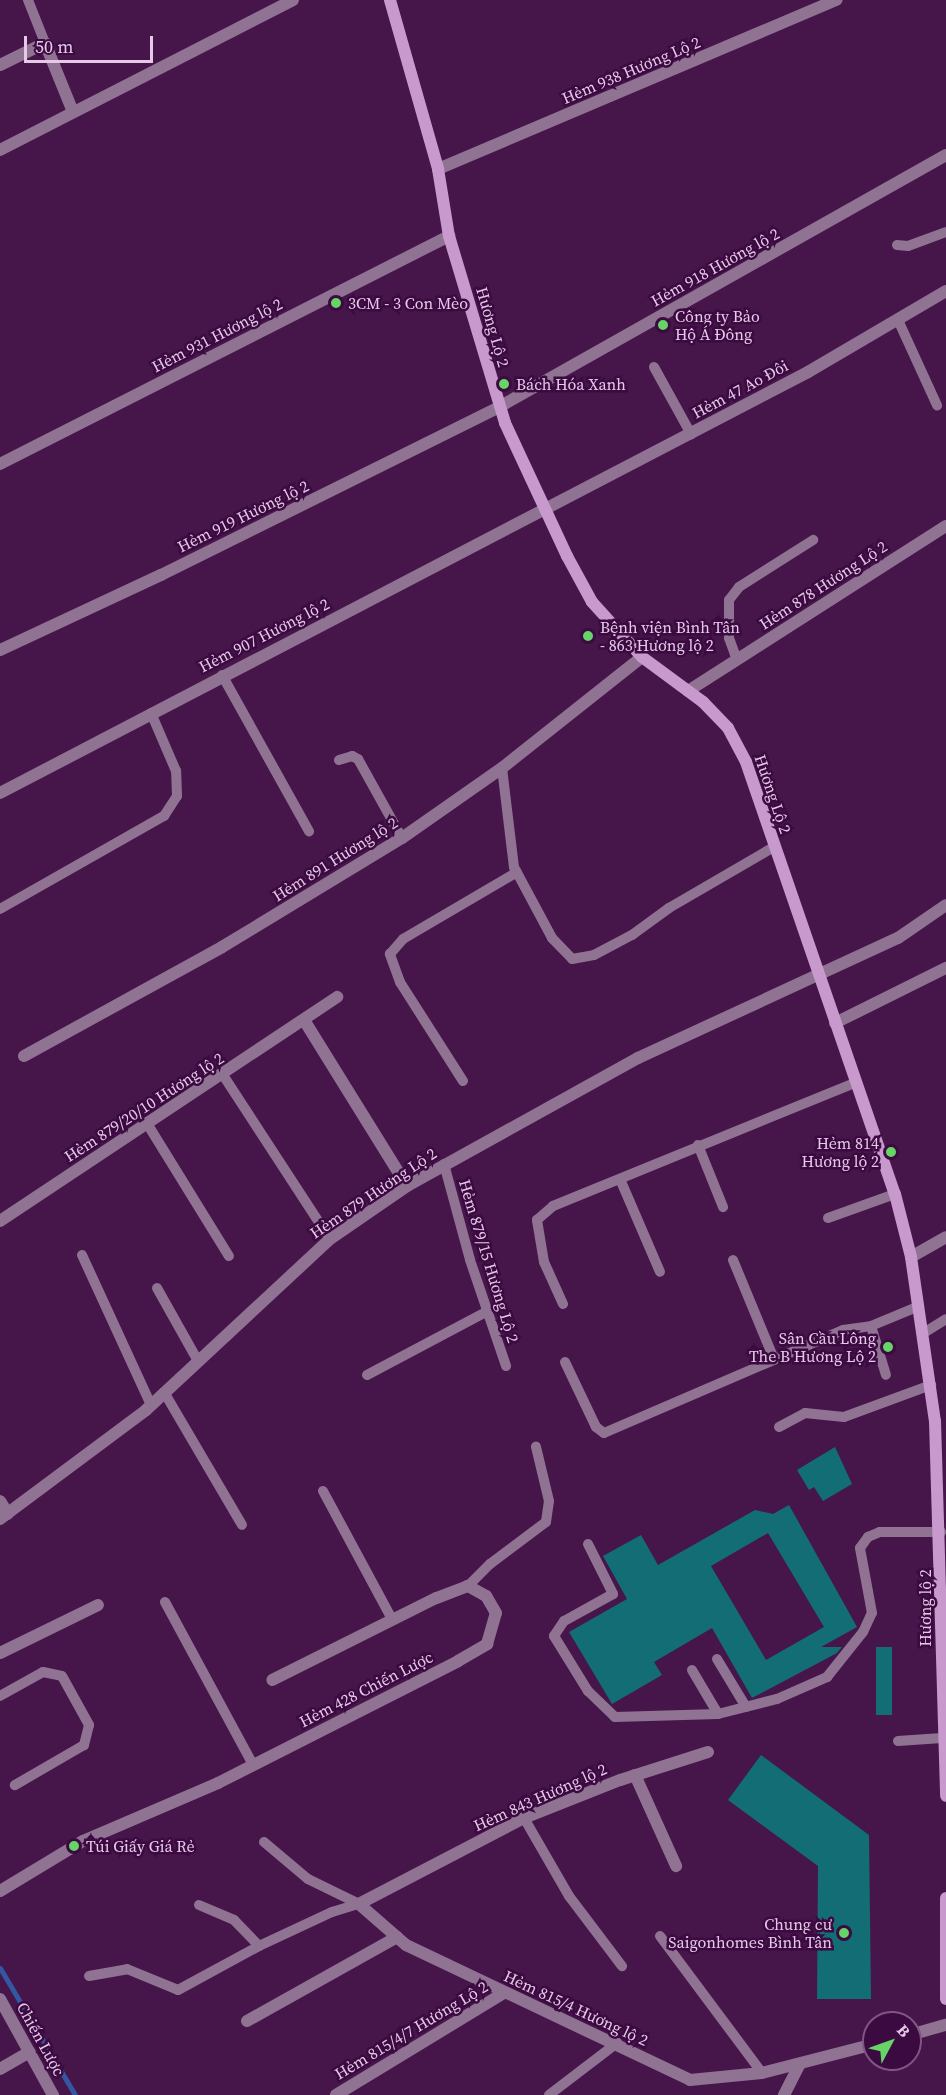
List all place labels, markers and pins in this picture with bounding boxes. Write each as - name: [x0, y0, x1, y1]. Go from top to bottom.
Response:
- place label: 3CM - 3 Con Mèo: [348, 293, 468, 313]
- marker: 3CM - 3 Con Mèo: [329, 296, 343, 310]
- place label: Công ty Bảo Hộ Á Đông: [675, 306, 760, 344]
- marker: Công ty Bảo Hộ Á Đông: [656, 318, 670, 332]
- place label: Bách Hóa Xanh: [516, 374, 626, 394]
- marker: Bách Hóa Xanh: [497, 377, 511, 391]
- place label: Bệnh viện Bình Tân - 863 Hương lộ 2: [600, 617, 740, 655]
- marker: Bệnh viện Bình Tân - 863 Hương lộ 2: [581, 629, 595, 643]
- place label: Hẻm 814 Hương lộ 2: [802, 1133, 879, 1171]
- marker: Hẻm 814 Hương lộ 2: [884, 1145, 898, 1159]
- place label: Sân Cầu Lông The B Hương Lộ 2: [749, 1328, 876, 1366]
- marker: Sân Cầu Lông The B Hương Lộ 2: [881, 1340, 895, 1354]
- place label: Túi Giấy Giá Rẻ: [86, 1836, 195, 1856]
- marker: Túi Giấy Giá Rẻ: [67, 1839, 81, 1853]
- place label: Chung cư Saigonhomes Bình Tân: [668, 1914, 832, 1952]
- marker: Chung cư Saigonhomes Bình Tân: [837, 1926, 851, 1940]

